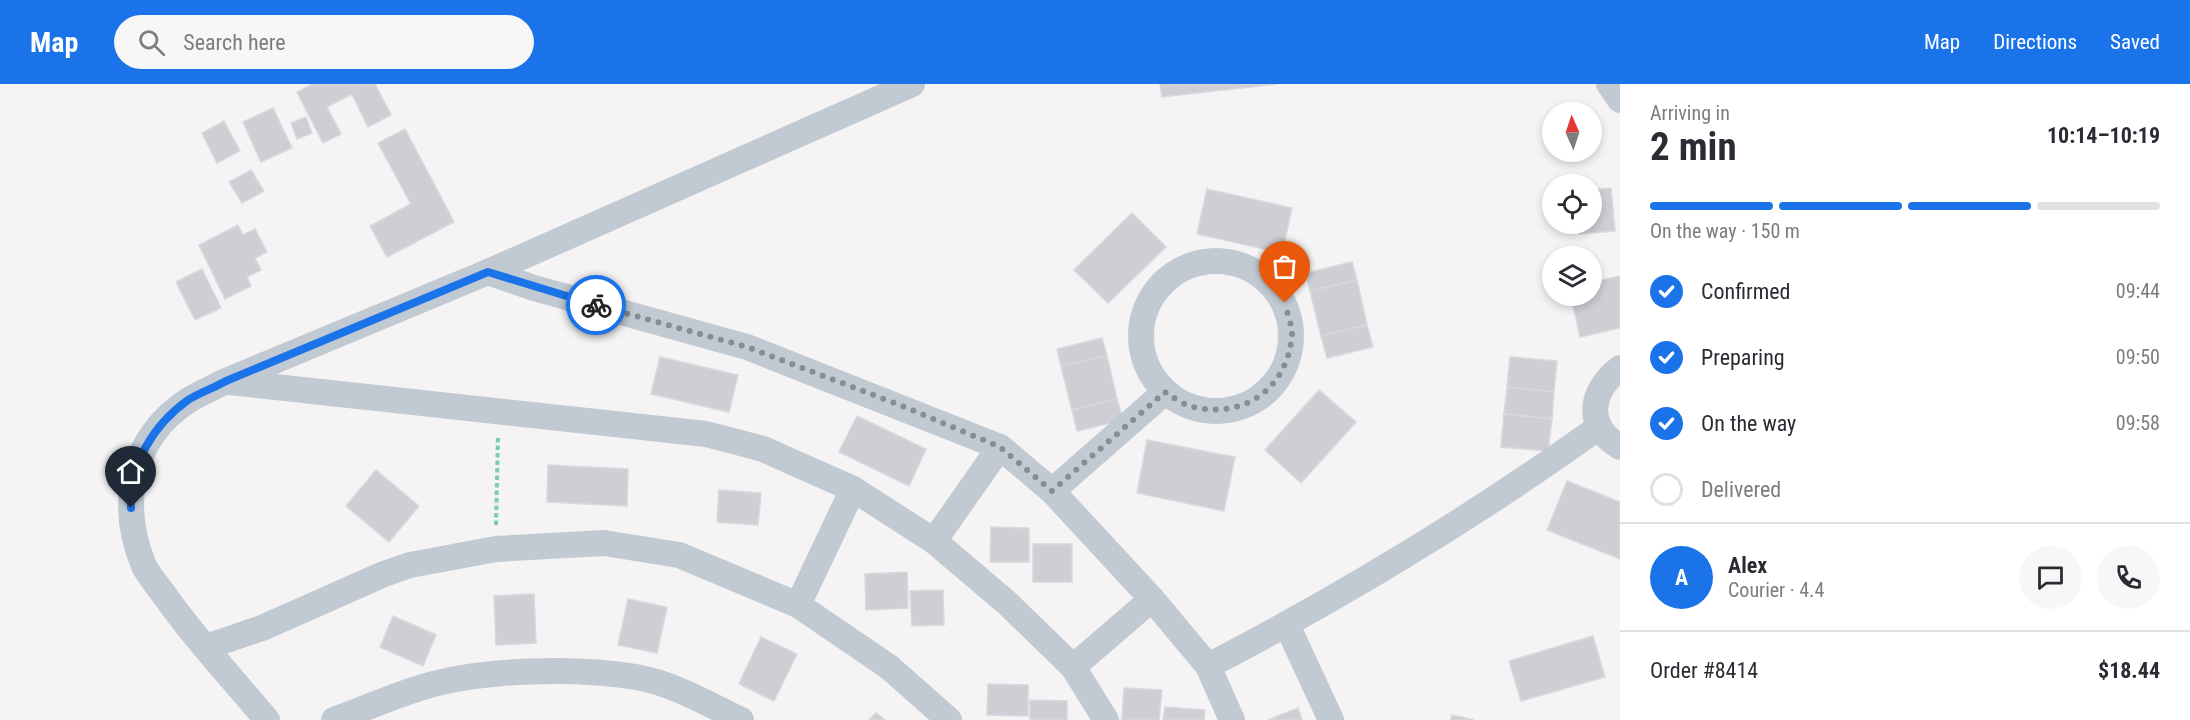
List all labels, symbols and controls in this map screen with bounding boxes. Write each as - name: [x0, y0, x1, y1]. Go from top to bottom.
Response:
- search box: [114, 15, 534, 69]
- text: Map: [30, 26, 78, 59]
- icon: search: [135, 26, 168, 59]
- text: Search here: [183, 30, 286, 55]
- text: Map: [1924, 30, 1960, 54]
- text: Directions: [1993, 30, 2077, 54]
- text: Saved: [2110, 30, 2160, 54]
- text: Arriving in: [1650, 101, 1730, 125]
- north arrow: [1542, 102, 1602, 162]
- map controls: [1542, 102, 1602, 306]
- text: 10:14–10:19: [2047, 123, 2160, 148]
- text: 2 min: [1650, 124, 1737, 170]
- button: locate: [1542, 174, 1602, 234]
- text: On the way · 150 m: [1650, 219, 1800, 243]
- pin: [1259, 241, 1310, 303]
- button: layers: [1542, 246, 1602, 306]
- icon: bag: [1268, 250, 1301, 283]
- courier: [566, 275, 626, 335]
- icon: check: [1650, 275, 1683, 308]
- text: Confirmed: [1701, 279, 1790, 304]
- text: 09:44: [2116, 279, 2160, 303]
- icon: bike: [580, 289, 613, 322]
- icon: check: [1650, 341, 1683, 374]
- text: Preparing: [1701, 345, 1785, 370]
- text: 09:50: [2116, 345, 2160, 369]
- icon: check: [1650, 407, 1683, 440]
- text: On the way: [1701, 411, 1796, 436]
- text: 09:58: [2116, 411, 2160, 435]
- pin: [105, 446, 156, 508]
- icon: home: [114, 455, 147, 488]
- text: Delivered: [1701, 477, 1781, 502]
- button: chat: [2019, 546, 2082, 609]
- button: phone: [2097, 546, 2160, 609]
- text: Alex: [1728, 553, 1767, 578]
- text: A: [1675, 565, 1688, 590]
- text: Courier · 4.4: [1728, 578, 1824, 602]
- text: Order #8414: [1650, 658, 1758, 683]
- text: $18.44: [2098, 658, 2160, 683]

